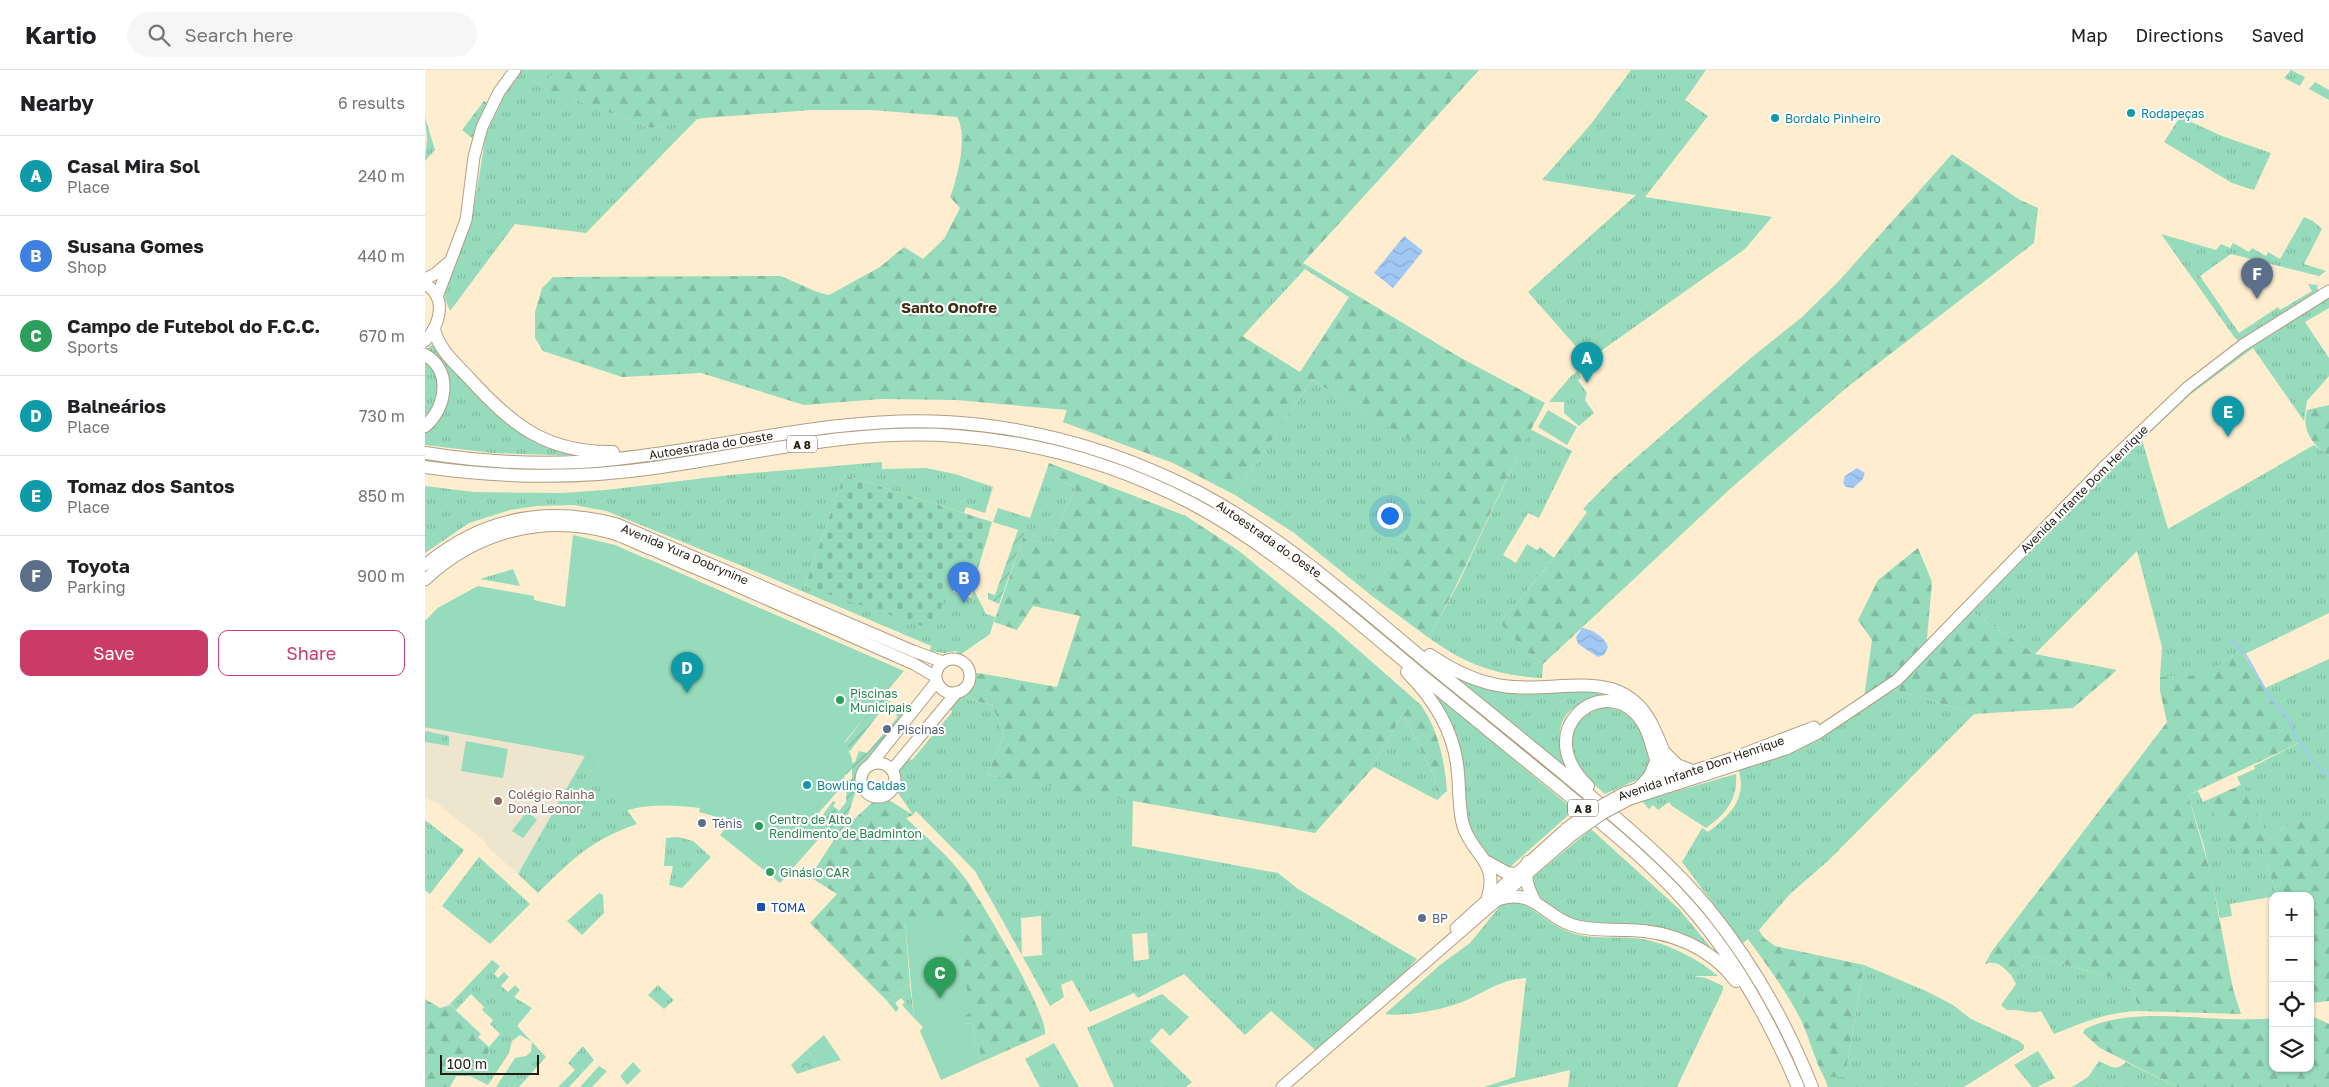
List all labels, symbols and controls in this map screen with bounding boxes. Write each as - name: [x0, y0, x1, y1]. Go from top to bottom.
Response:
- search box: [127, 12, 477, 57]
- text: Kartio: [25, 20, 97, 49]
- icon: search: [145, 21, 173, 49]
- text: Search here: [185, 23, 293, 46]
- text: Map: [2071, 24, 2107, 46]
- text: Directions: [2135, 24, 2223, 46]
- text: Saved: [2251, 24, 2304, 46]
- text: Nearby: [20, 90, 94, 116]
- text: 6 results: [338, 93, 405, 113]
- place label: Rodapeças: [2141, 106, 2204, 121]
- marker: Rodapeças: [2125, 107, 2137, 119]
- place label: Bordalo Pinheiro: [1785, 111, 1881, 126]
- marker: Bordalo Pinheiro: [1769, 112, 1781, 124]
- text: Casal Mira Sol: [67, 154, 200, 177]
- text: A: [30, 166, 42, 186]
- text: 240 m: [358, 166, 405, 186]
- text: Place: [67, 177, 110, 197]
- text: Susana Gomes: [67, 234, 204, 257]
- text: B: [30, 246, 42, 266]
- text: 440 m: [357, 246, 405, 266]
- text: Shop: [67, 257, 107, 277]
- pin: F: [2241, 258, 2273, 299]
- district label: Santo Onofre: [901, 298, 997, 316]
- text: Campo de Futebol do F.C.C.: [67, 314, 320, 337]
- text: C: [30, 326, 42, 346]
- text: 670 m: [359, 326, 405, 346]
- text: Sports: [67, 337, 118, 357]
- pin: A: [1571, 342, 1603, 383]
- text: Balneários: [67, 394, 166, 417]
- pin: E: [2212, 396, 2244, 437]
- text: D: [30, 406, 42, 426]
- text: 730 m: [359, 406, 405, 426]
- text: Place: [67, 417, 110, 437]
- street label: Avenida Infante Dom Henrique: [2017, 422, 2151, 556]
- street label: Autoestrada do Oeste: [648, 428, 774, 462]
- road number: A 8: [787, 436, 817, 452]
- text: Tomaz dos Santos: [67, 474, 235, 497]
- text: E: [31, 486, 41, 506]
- text: 850 m: [358, 486, 405, 506]
- text: Place: [67, 497, 110, 517]
- street label: Autoestrada do Oeste: [1213, 497, 1325, 581]
- your location: [1377, 503, 1403, 529]
- street label: Avenida Yura Dobrynine: [619, 520, 751, 588]
- text: Toyota: [67, 554, 130, 577]
- pin: B: [948, 562, 980, 603]
- text: F: [31, 566, 41, 586]
- text: 900 m: [357, 566, 405, 586]
- text: Parking: [67, 577, 126, 597]
- button: Save: [20, 630, 208, 676]
- button: Share: [218, 630, 405, 676]
- pin: D: [671, 652, 703, 693]
- place label: Piscinas Municipais: [850, 686, 912, 715]
- marker: Piscinas Municipais: [834, 694, 846, 706]
- place label: Piscinas: [897, 722, 945, 737]
- marker: Piscinas: [881, 723, 893, 735]
- street label: Avenida Infante Dom Henrique: [1616, 732, 1786, 804]
- place label: Bowling Caldas: [817, 778, 906, 793]
- marker: Bowling Caldas: [801, 779, 813, 791]
- place label: Colégio Rainha Dona Leonor: [508, 787, 594, 816]
- marker: Colégio Rainha Dona Leonor: [492, 795, 504, 807]
- road number: A 8: [1568, 800, 1598, 816]
- place label: Centro de Alto Rendimento de Badminton: [769, 812, 922, 841]
- place label: Ténis: [712, 816, 742, 831]
- marker: Ténis: [696, 817, 708, 829]
- marker: Centro de Alto Rendimento de Badminton: [753, 820, 765, 832]
- place label: Ginásio CAR: [780, 865, 850, 880]
- marker: Ginásio CAR: [764, 866, 776, 878]
- map controls: [2269, 892, 2314, 1072]
- button: +: [2269, 892, 2314, 937]
- place label: TOMA: [771, 900, 805, 915]
- marker: TOMA: [755, 901, 767, 913]
- place label: BP: [1432, 911, 1448, 926]
- marker: BP: [1416, 912, 1428, 924]
- button: −: [2269, 937, 2314, 982]
- pin: C: [924, 957, 956, 998]
- button: locate: [2269, 982, 2314, 1027]
- button: layers: [2269, 1027, 2314, 1072]
- scale bar: [440, 1052, 539, 1075]
- text: 100 m: [447, 1055, 487, 1072]

